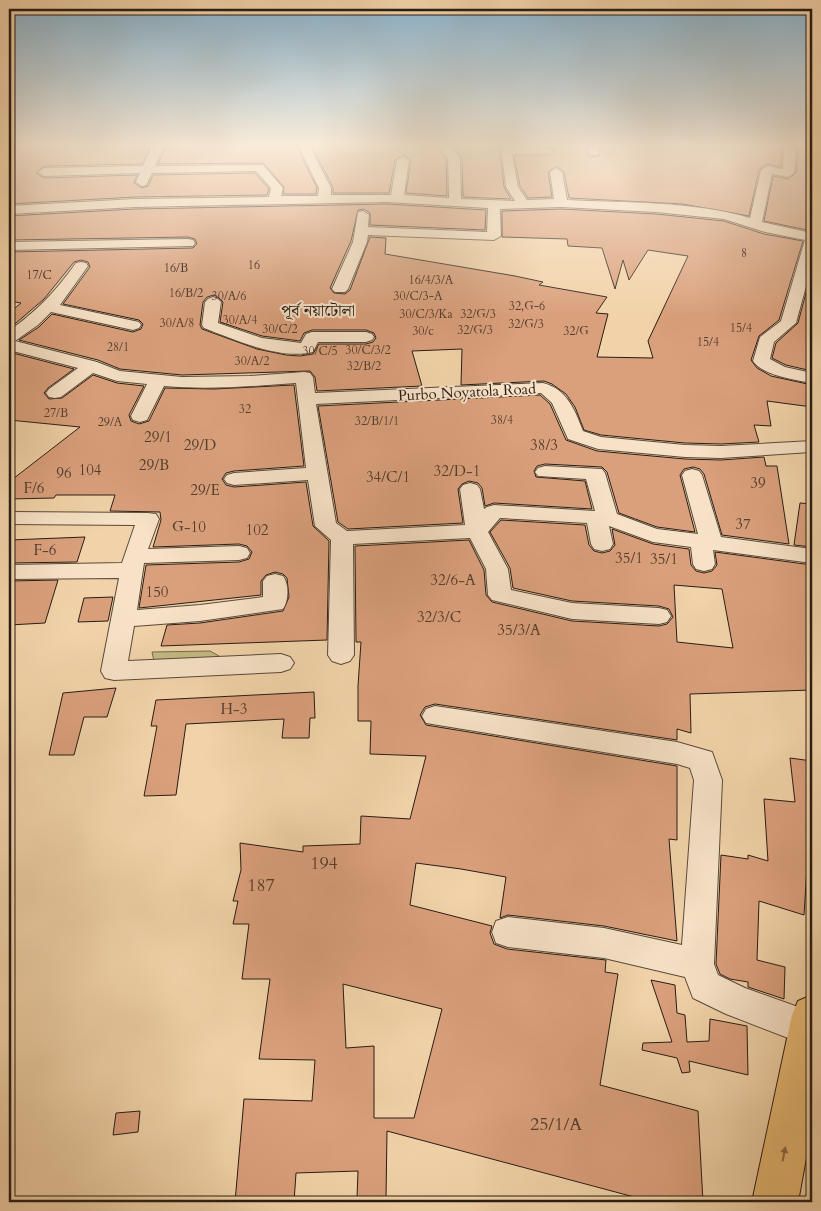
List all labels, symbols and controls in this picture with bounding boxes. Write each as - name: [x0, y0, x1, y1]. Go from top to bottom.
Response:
- house number: 8: [741, 245, 747, 261]
- house number: 16: [248, 257, 260, 273]
- house number: 16/B: [164, 260, 188, 276]
- house number: 17/C: [26, 267, 52, 283]
- house number: 16/4/3/A: [409, 272, 454, 288]
- house number: 16/B/2: [169, 285, 203, 301]
- house number: 30/A/6: [212, 288, 246, 304]
- house number: 30/C/3-A: [393, 288, 443, 304]
- house number: 32,G-6: [509, 298, 545, 314]
- district label: পূর্ব নয়াটোলা: [281, 300, 355, 322]
- house number: 30/C/3/Ka: [399, 306, 454, 322]
- house number: 32/G/3: [460, 306, 496, 322]
- house number: 30/A/4: [223, 312, 257, 328]
- house number: 30/A/8: [160, 315, 194, 331]
- house number: 32/G/3: [508, 316, 544, 332]
- house number: 15/4: [730, 320, 752, 336]
- house number: 30/C/2: [262, 321, 298, 337]
- house number: 32/G/3: [457, 322, 493, 338]
- house number: 30/c: [412, 323, 434, 339]
- house number: 32/G: [563, 323, 589, 339]
- house number: 15/4: [697, 334, 719, 350]
- house number: 28/1: [107, 339, 129, 355]
- house number: 30/C/3/2: [345, 342, 391, 358]
- house number: 30/C/5: [302, 343, 338, 359]
- house number: 30/A/2: [235, 353, 269, 369]
- house number: 32/B/2: [347, 358, 381, 374]
- street label: Purbo Noyatola Road: [397, 378, 537, 406]
- house number: 32: [239, 401, 251, 417]
- house number: 27/B: [44, 405, 68, 421]
- house number: 38/4: [491, 412, 513, 428]
- house number: 32/B/1/1: [355, 413, 399, 429]
- house number: 29/A: [98, 414, 123, 430]
- house number: 29/1: [144, 427, 172, 447]
- house number: 29/D: [184, 435, 216, 455]
- house number: 38/3: [530, 435, 558, 455]
- house number: 29/B: [139, 455, 169, 475]
- house number: 104: [78, 460, 102, 480]
- house number: 32/D-1: [434, 461, 480, 481]
- house number: 96: [56, 463, 72, 483]
- house number: 34/C/1: [366, 467, 410, 487]
- house number: 39: [750, 473, 766, 493]
- house number: F/6: [23, 478, 45, 498]
- house number: 29/E: [190, 480, 220, 500]
- house number: 37: [735, 514, 751, 534]
- house number: G-10: [172, 517, 206, 537]
- house number: 102: [245, 520, 269, 540]
- house number: F-6: [34, 540, 57, 560]
- house number: 35/1: [615, 548, 643, 568]
- house number: 35/1: [650, 549, 678, 569]
- house number: 32/6-A: [430, 570, 476, 590]
- house number: 150: [145, 582, 169, 602]
- house number: 32/3/C: [417, 607, 461, 627]
- house number: 35/3/A: [497, 620, 541, 640]
- house number: H-3: [221, 699, 247, 719]
- house number: 194: [310, 851, 338, 876]
- house number: 187: [247, 873, 275, 898]
- house number: 25/1/A: [530, 1112, 582, 1137]
- one-way arrow: [780, 1147, 788, 1162]

